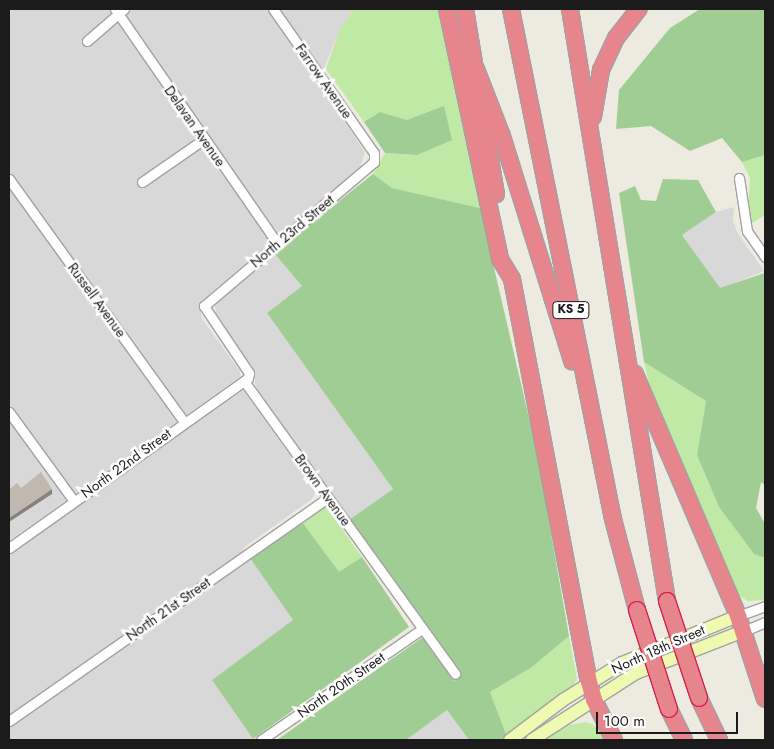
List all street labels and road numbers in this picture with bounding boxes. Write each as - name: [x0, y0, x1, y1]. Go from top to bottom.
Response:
- street label: Farrow Avenue: [292, 40, 356, 122]
- street label: Delavan Avenue: [161, 82, 229, 170]
- street label: North 23rd Street: [247, 191, 337, 271]
- street label: Russell Avenue: [64, 259, 130, 341]
- road number: KS 5: [552, 300, 590, 320]
- street label: North 22nd Street: [78, 425, 174, 501]
- street label: Brown Avenue: [291, 451, 355, 529]
- street label: North 21st Street: [123, 574, 213, 644]
- street label: North 18th Street: [609, 621, 707, 677]
- street label: North 20th Street: [294, 649, 388, 721]

